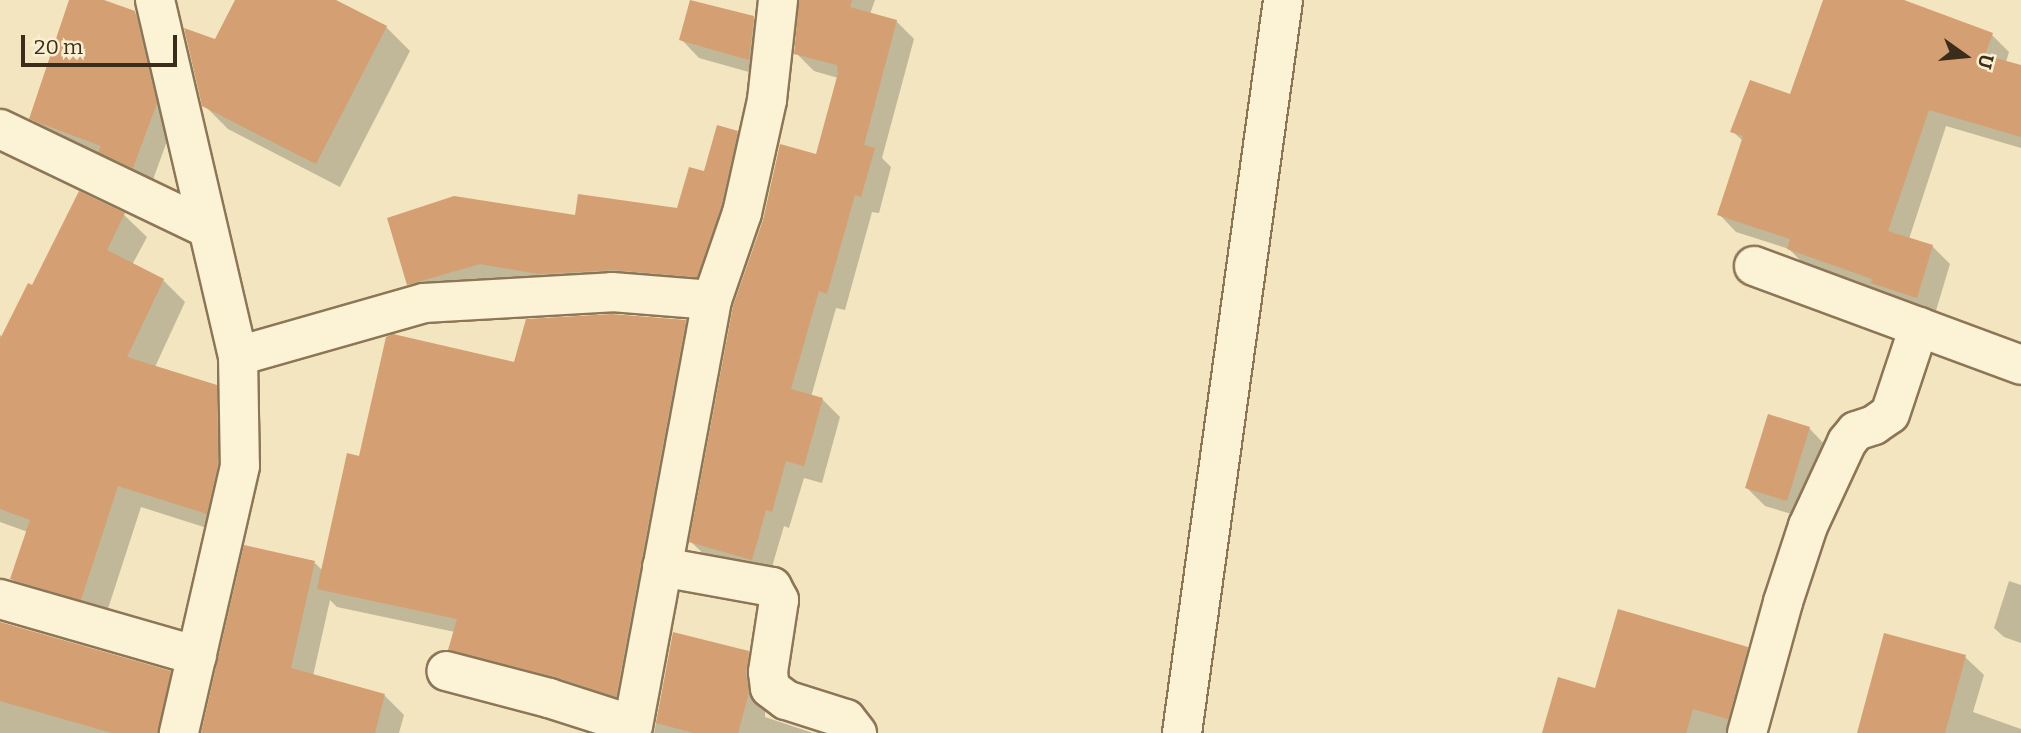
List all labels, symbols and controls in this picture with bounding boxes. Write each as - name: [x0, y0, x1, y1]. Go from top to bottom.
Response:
- scale bar: [24, 21, 180, 65]
- north arrow: [1930, 21, 2000, 91]
- text: 20 m: [34, 34, 83, 60]
- text: U: [1973, 52, 1999, 71]

